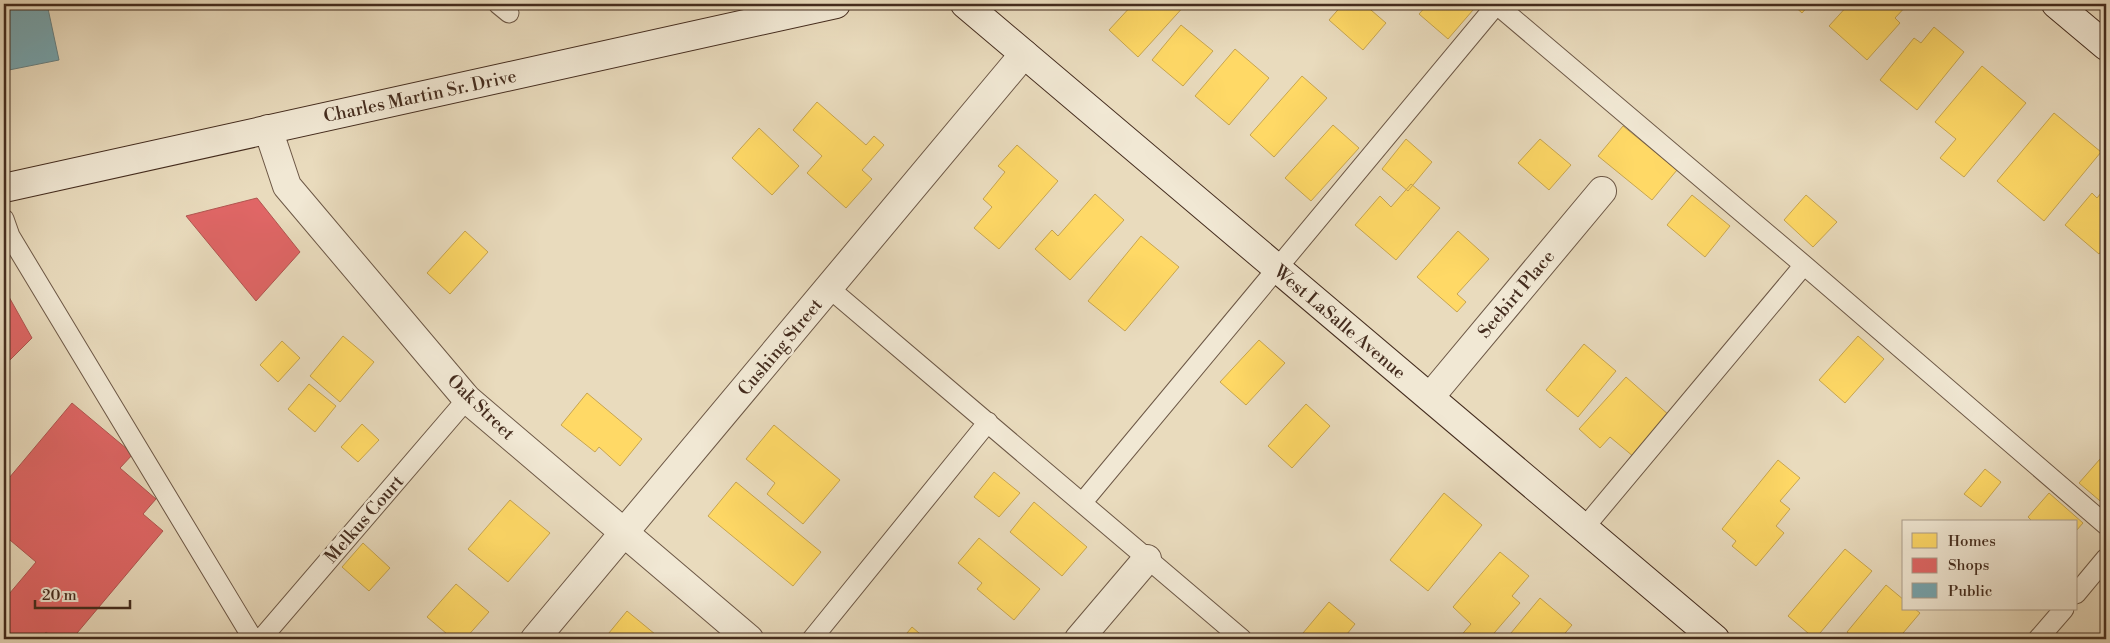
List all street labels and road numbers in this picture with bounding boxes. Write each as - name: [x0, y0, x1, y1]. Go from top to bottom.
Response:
- street label: Charles Martin Sr. Drive: [321, 65, 519, 128]
- street label: Seebirt Place: [1473, 246, 1560, 343]
- street label: West LaSalle Avenue: [1268, 260, 1411, 384]
- street label: Cushing Street: [733, 294, 828, 401]
- street label: Oak Street: [442, 369, 520, 446]
- street label: Melkus Court: [320, 470, 409, 568]

